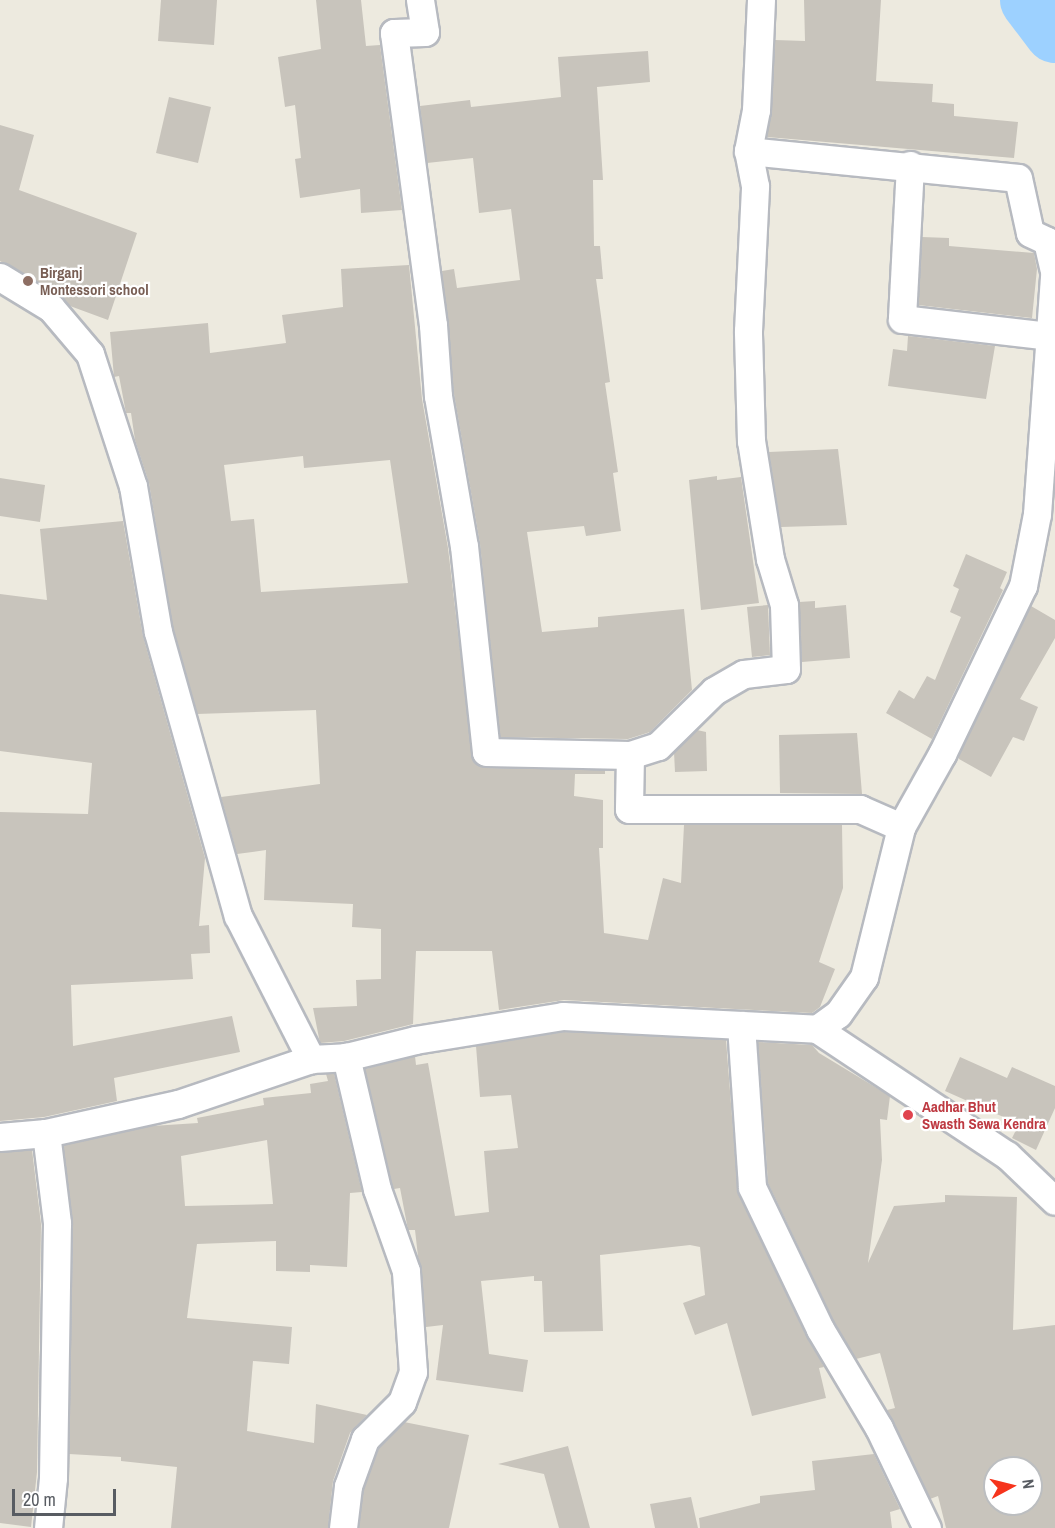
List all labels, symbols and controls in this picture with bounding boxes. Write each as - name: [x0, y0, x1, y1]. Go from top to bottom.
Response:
- place label: Birganj Montessori school: [40, 263, 149, 298]
- marker: Birganj Montessori school: [21, 274, 35, 288]
- place label: Aadhar Bhut Swasth Sewa Kendra: [922, 1097, 1046, 1132]
- marker: Aadhar Bhut Swasth Sewa Kendra: [899, 1106, 917, 1124]
- north arrow: [983, 1456, 1043, 1516]
- scale bar: [15, 1477, 118, 1515]
- text: N: [1017, 1478, 1040, 1490]
- text: 20 m: [23, 1487, 56, 1512]

